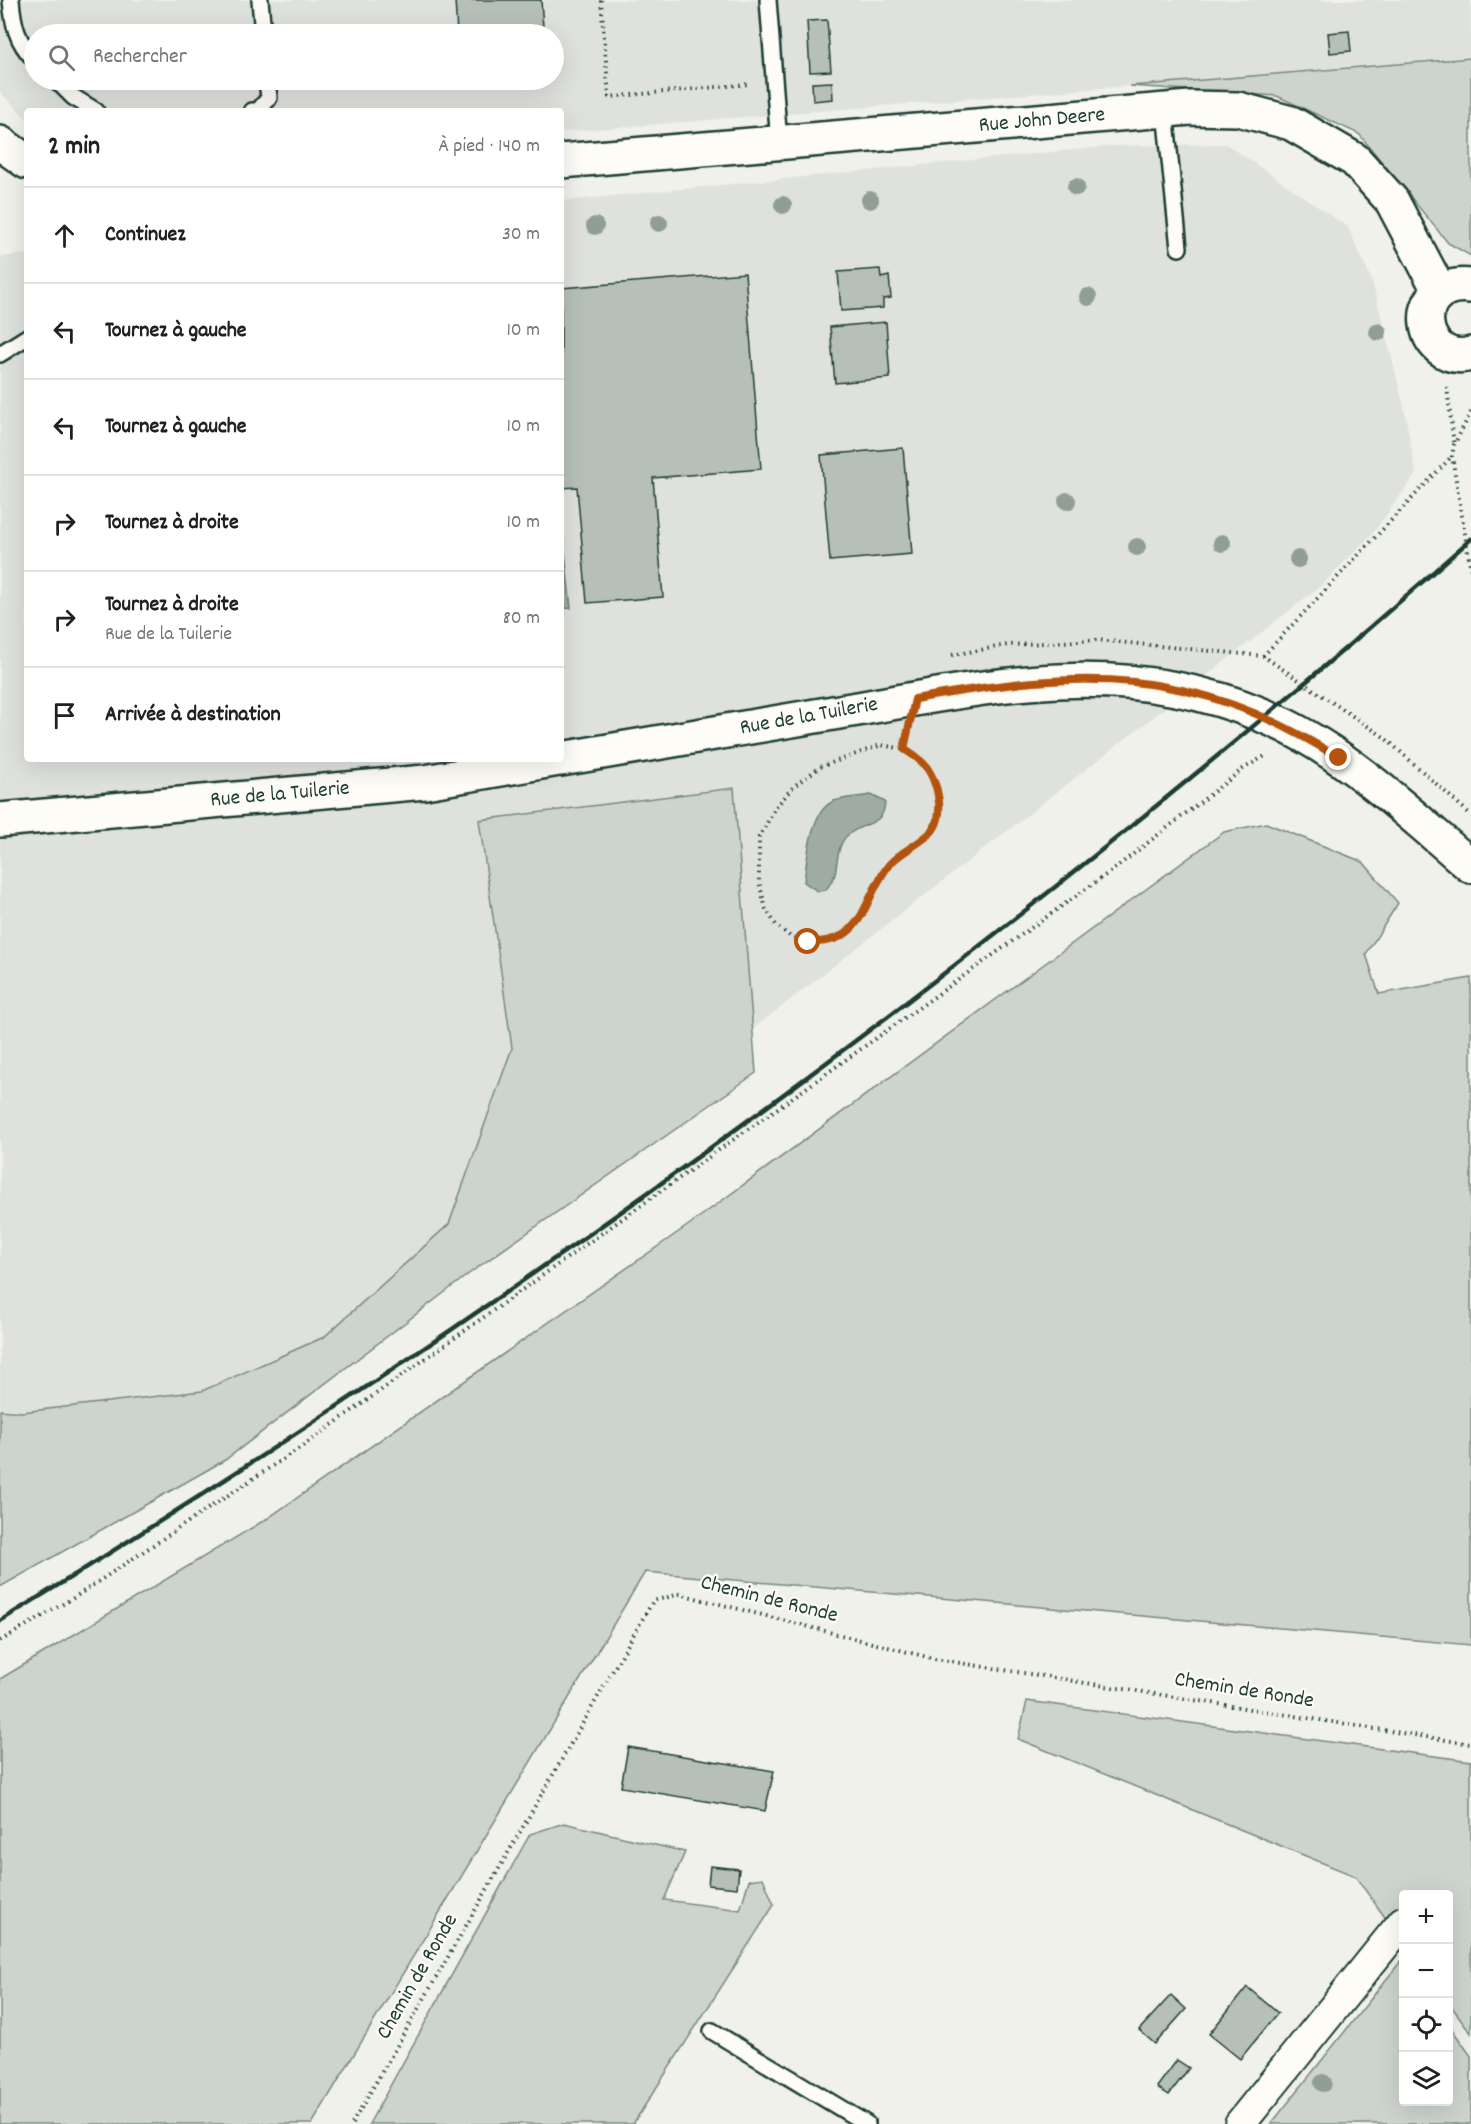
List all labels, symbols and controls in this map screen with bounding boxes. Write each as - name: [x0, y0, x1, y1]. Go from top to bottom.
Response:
- search box: [24, 24, 564, 90]
- icon: search: [45, 41, 78, 74]
- text: Rechercher: [93, 42, 187, 73]
- street label: Rue John Deere: [978, 100, 1106, 142]
- text: 2 min: [48, 129, 100, 166]
- text: À pied · 140 m: [438, 133, 540, 161]
- icon: ahead: [48, 219, 81, 252]
- text: Continuez: [105, 220, 186, 251]
- text: 30 m: [502, 221, 540, 249]
- icon: left: [48, 315, 81, 348]
- text: Tournez à gauche: [105, 316, 247, 347]
- text: 10 m: [506, 317, 540, 345]
- icon: left: [48, 411, 81, 444]
- text: Tournez à gauche: [105, 412, 247, 443]
- text: 10 m: [506, 413, 540, 441]
- icon: right: [48, 507, 81, 540]
- text: Tournez à droite: [105, 508, 239, 539]
- text: 10 m: [506, 509, 540, 537]
- text: Tournez à droite: [105, 590, 239, 621]
- icon: right: [48, 603, 81, 636]
- text: 80 m: [503, 605, 540, 633]
- text: Rue de la Tuilerie: [105, 621, 232, 649]
- street label: Rue de la Tuilerie: [738, 690, 880, 744]
- icon: arrive: [48, 699, 81, 732]
- text: Arrivée à destination: [105, 700, 281, 731]
- route end: [1325, 744, 1351, 770]
- street label: Rue de la Tuilerie: [209, 773, 351, 817]
- route start: [794, 928, 820, 954]
- street label: Chemin de Ronde: [697, 1568, 841, 1632]
- street label: Chemin de Ronde: [1172, 1665, 1316, 1717]
- map controls: [1399, 1890, 1453, 2106]
- button: +: [1399, 1890, 1453, 1944]
- street label: Chemin de Ronde: [369, 1908, 467, 2046]
- button: −: [1399, 1944, 1453, 1998]
- button: locate: [1399, 1998, 1453, 2052]
- button: layers: [1399, 2052, 1453, 2106]

